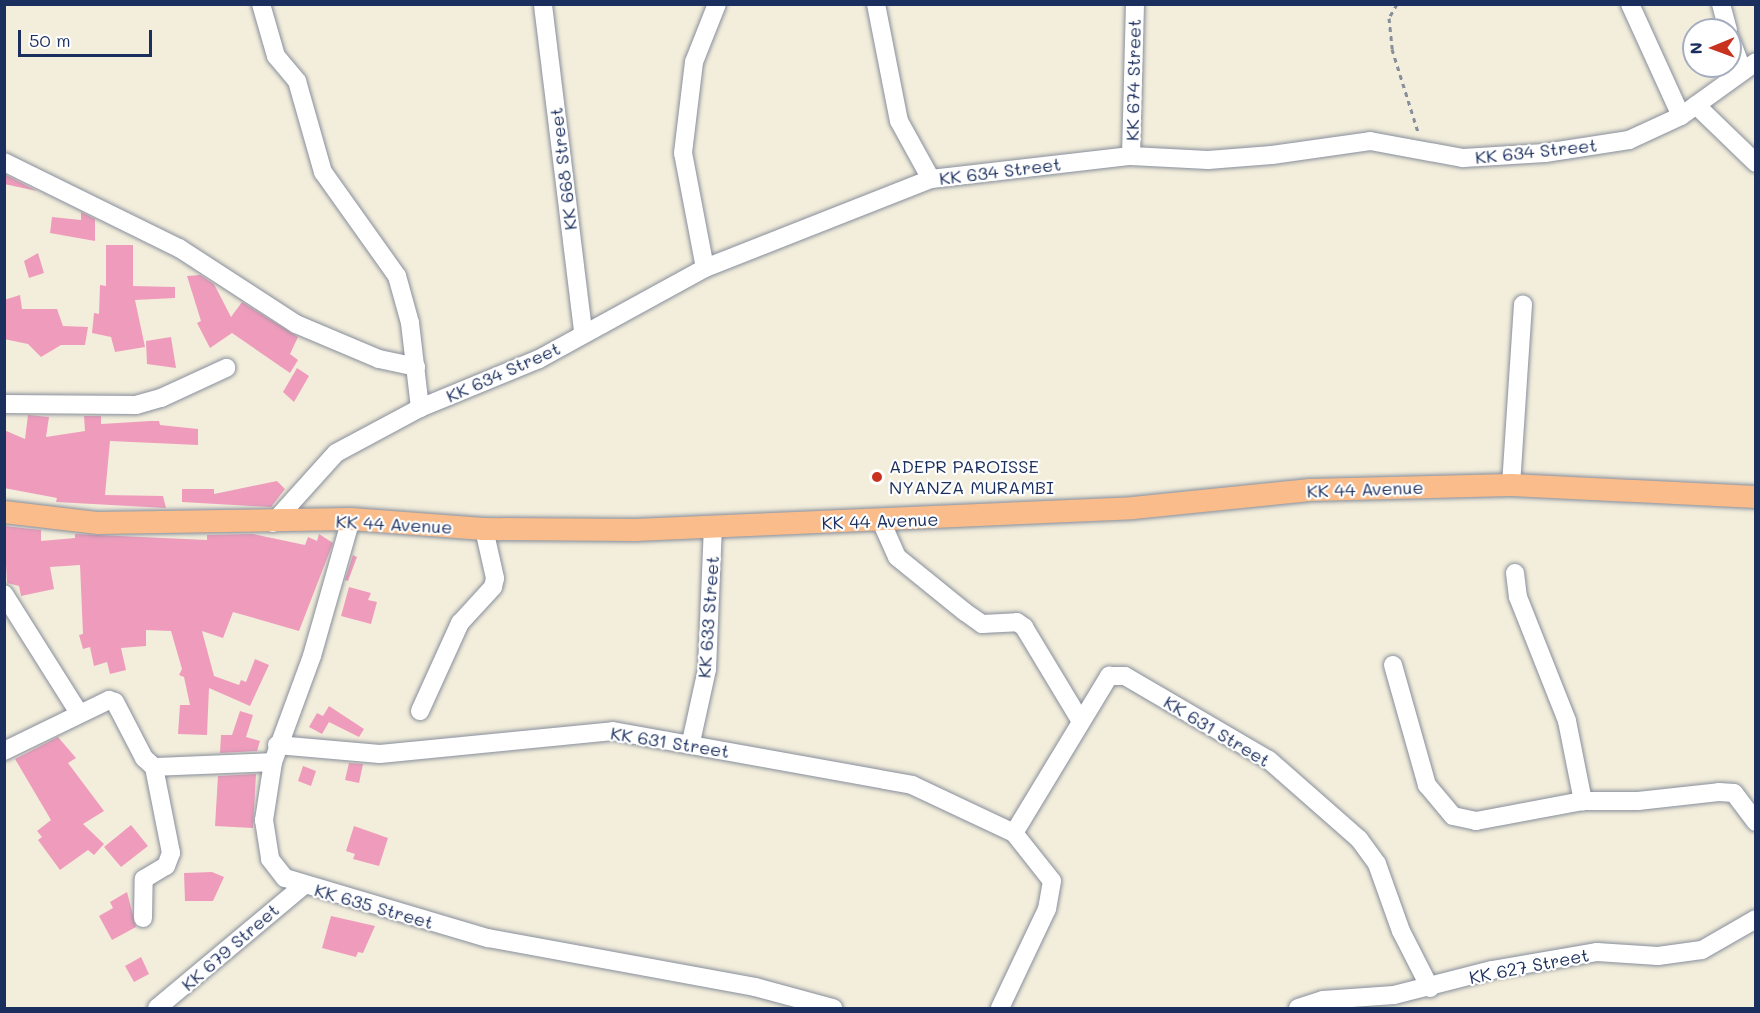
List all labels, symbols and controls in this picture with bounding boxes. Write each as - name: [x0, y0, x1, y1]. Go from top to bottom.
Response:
- scale bar: [21, 18, 154, 56]
- north arrow: [1682, 18, 1742, 78]
- street label: KK 674 Street: [1121, 19, 1145, 141]
- text: 50 m: [29, 28, 71, 52]
- text: N: [1685, 42, 1706, 55]
- street label: KK 668 Street: [545, 106, 581, 232]
- street label: KK 634 Street: [1474, 134, 1598, 168]
- street label: KK 634 Street: [938, 153, 1062, 189]
- street label: KK 634 Street: [443, 337, 563, 407]
- place label: ADEPR PAROISSE NYANZA MURAMBI: [889, 456, 1054, 498]
- marker: ADEPR PAROISSE NYANZA MURAMBI: [870, 470, 884, 484]
- street label: KK 44 Avenue: [1306, 476, 1424, 502]
- street label: KK 44 Avenue: [821, 508, 939, 534]
- street label: KK 44 Avenue: [335, 510, 453, 538]
- street label: KK 633 Street: [693, 555, 723, 679]
- street label: KK 631 Street: [1160, 691, 1274, 771]
- street label: KK 631 Street: [609, 722, 731, 762]
- street label: KK 635 Street: [312, 879, 436, 933]
- street label: KK 679 Street: [177, 899, 283, 995]
- street label: KK 627 Street: [1467, 944, 1591, 988]

